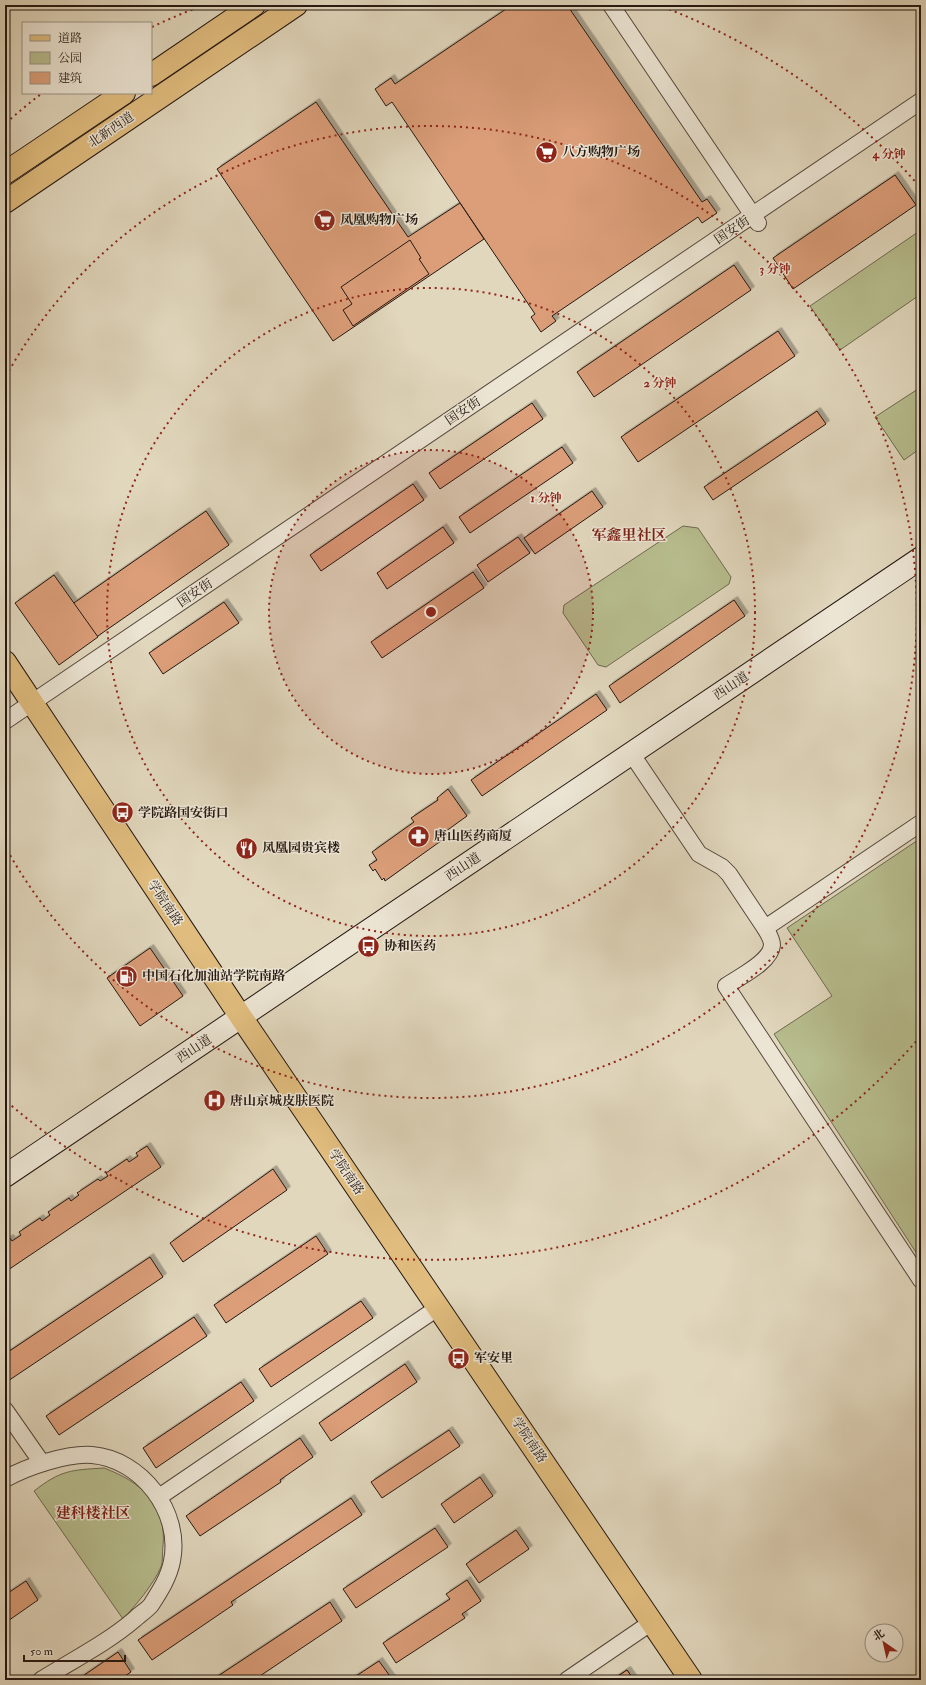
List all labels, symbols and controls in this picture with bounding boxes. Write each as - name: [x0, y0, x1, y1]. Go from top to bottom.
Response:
- legend: [22, 22, 152, 94]
- text: 道路: [58, 31, 82, 46]
- text: 公园: [58, 51, 82, 66]
- text: 建筑: [58, 71, 82, 86]
- street label: 北新西道: [85, 109, 137, 151]
- supermarket icon: 八方购物广场: [534, 139, 560, 165]
- place label: 八方购物广场: [562, 144, 640, 160]
- text: 4 分钟: [872, 147, 906, 162]
- supermarket icon: 凤凰购物广场: [311, 207, 337, 233]
- place label: 凤凰购物广场: [340, 212, 418, 228]
- street label: 国安街: [711, 212, 753, 248]
- text: 3 分钟: [759, 262, 791, 277]
- text: 2 分钟: [644, 376, 676, 391]
- street label: 国安街: [442, 393, 484, 429]
- text: 1 分钟: [531, 491, 561, 506]
- district label: 军鑫里社区: [591, 526, 667, 545]
- street label: 国安街: [174, 575, 216, 611]
- centre of rings: [424, 605, 438, 619]
- street label: 西山道: [710, 668, 752, 704]
- bus stop icon: 学院路国安街口: [110, 800, 136, 826]
- place label: 学院路国安街口: [138, 805, 229, 821]
- pharmacy icon: 唐山医药商厦: [406, 823, 432, 849]
- place label: 唐山医药商厦: [434, 828, 512, 844]
- restaurant icon: 凤凰园贵宾楼: [234, 835, 260, 861]
- place label: 凤凰园贵宾楼: [262, 840, 340, 856]
- street label: 西山道: [442, 849, 484, 885]
- street label: 学院南路: [144, 877, 186, 929]
- bus stop icon: 协和医药: [355, 933, 381, 959]
- place label: 协和医药: [384, 938, 436, 954]
- fuel station icon: 中国石化加油站学院南路: [113, 963, 139, 989]
- place label: 中国石化加油站学院南路: [142, 968, 285, 984]
- street label: 西山道: [173, 1031, 215, 1067]
- hospital icon: 唐山京城皮肤医院: [201, 1088, 227, 1114]
- place label: 唐山京城皮肤医院: [230, 1093, 334, 1109]
- street label: 学院南路: [325, 1146, 367, 1198]
- bus stop icon: 军安里: [445, 1345, 471, 1371]
- place label: 军安里: [474, 1350, 513, 1366]
- street label: 学院南路: [508, 1414, 550, 1466]
- district label: 建科楼社区: [55, 1504, 131, 1523]
- north arrow: [864, 1623, 904, 1663]
- text: 北: [870, 1627, 887, 1644]
- scale bar: [24, 1637, 125, 1663]
- text: 50 m: [30, 1644, 54, 1659]

